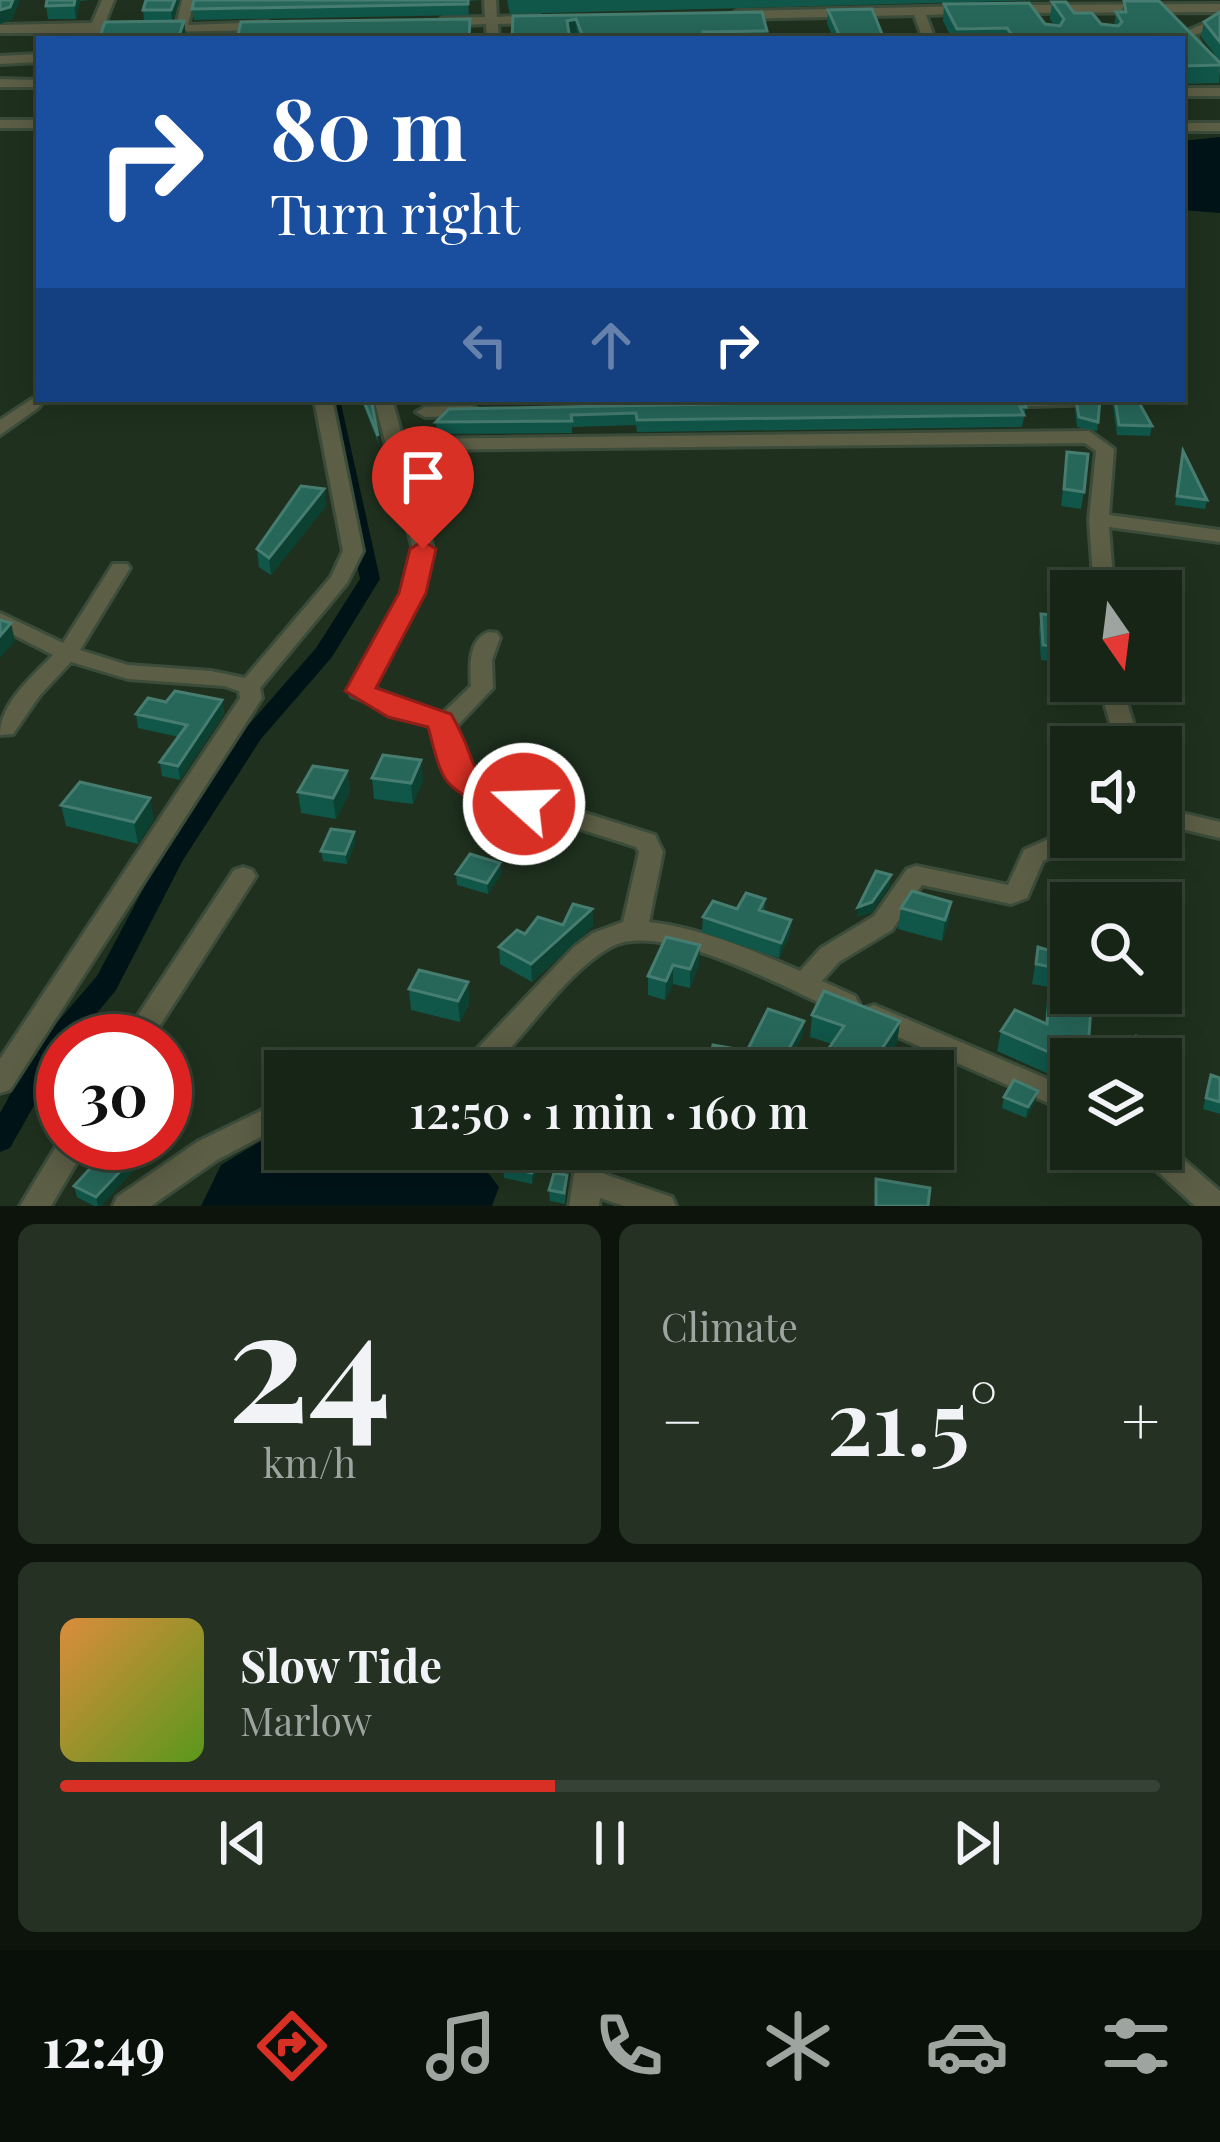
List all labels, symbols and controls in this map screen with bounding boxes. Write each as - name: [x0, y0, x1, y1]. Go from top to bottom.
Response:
- text: 80 m: [270, 70, 467, 182]
- icon: right: [72, 84, 228, 240]
- text: Turn right: [270, 177, 520, 249]
- icon: left: [452, 312, 518, 378]
- icon: ahead: [578, 312, 644, 378]
- icon: right: [704, 312, 770, 378]
- pin: [372, 426, 474, 549]
- icon: arrive: [390, 444, 456, 510]
- north arrow: [1050, 570, 1182, 702]
- map controls: [1050, 570, 1182, 1170]
- button: sound: [1050, 726, 1182, 858]
- position arrow: [461, 741, 587, 867]
- button: search: [1050, 882, 1182, 1014]
- speed limit sign: 30: [36, 1014, 192, 1170]
- button: layers: [1050, 1038, 1182, 1170]
- text: 12:50 · 1 min · 160 m: [409, 1080, 809, 1140]
- text: 24: [228, 1254, 391, 1462]
- text: Climate: [661, 1300, 798, 1352]
- text: 21.5°: [827, 1359, 998, 1479]
- text: −: [661, 1375, 704, 1463]
- text: +: [1121, 1375, 1160, 1463]
- text: km/h: [263, 1436, 356, 1488]
- text: Slow Tide: [240, 1634, 442, 1694]
- text: Marlow: [240, 1694, 372, 1746]
- icon: previous: [210, 1810, 276, 1876]
- icon: pause: [577, 1810, 643, 1876]
- icon: next: [944, 1810, 1010, 1876]
- icon: directions: [250, 2004, 334, 2088]
- icon: music: [419, 2004, 503, 2088]
- icon: phone: [587, 2004, 671, 2088]
- icon: climate: [756, 2004, 840, 2088]
- icon: car: [925, 2004, 1009, 2088]
- icon: filters: [1094, 2004, 1178, 2088]
- text: 12:49: [42, 2010, 165, 2082]

